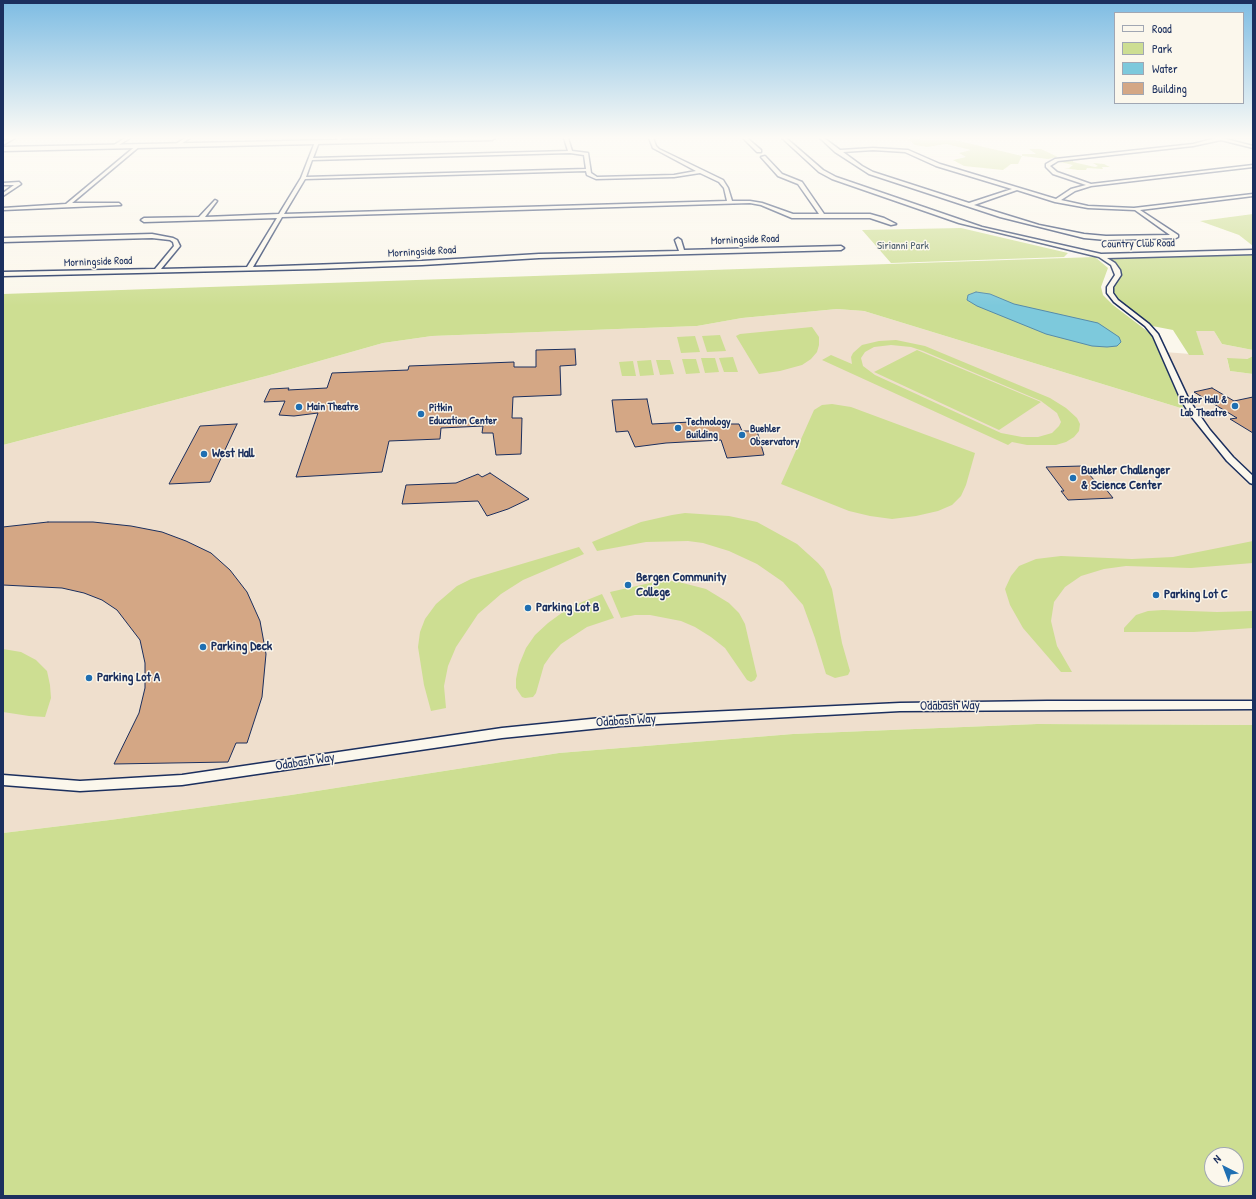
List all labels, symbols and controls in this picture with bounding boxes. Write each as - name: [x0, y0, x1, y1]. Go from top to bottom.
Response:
- legend: [1114, 12, 1244, 104]
- text: Road: [1152, 20, 1172, 37]
- text: Park: [1152, 40, 1172, 57]
- text: Water: [1152, 60, 1178, 77]
- text: Building: [1152, 80, 1187, 97]
- street label: Morningside Road: [711, 232, 779, 248]
- street label: Country Club Road: [1101, 237, 1175, 251]
- park label: Sirianni Park: [877, 239, 929, 253]
- street label: Morningside Road: [387, 244, 457, 260]
- street label: Morningside Road: [64, 254, 132, 270]
- place label: Ender Hall & Lab Theatre: [1179, 393, 1227, 419]
- place label: Main Theatre: [307, 400, 359, 414]
- place label: Pitkin Education Center: [429, 401, 497, 427]
- marker: Ender Hall & Lab Theatre: [1230, 401, 1240, 411]
- marker: Main Theatre: [294, 402, 304, 412]
- marker: Pitkin Education Center: [416, 409, 426, 419]
- place label: Technology Building: [686, 415, 731, 441]
- place label: Buehler Observatory: [750, 422, 799, 448]
- marker: Technology Building: [673, 423, 683, 433]
- marker: Buehler Observatory: [737, 430, 747, 440]
- place label: West Hall: [212, 446, 254, 462]
- marker: West Hall: [199, 449, 209, 459]
- place label: Buehler Challenger & Science Center: [1081, 463, 1170, 494]
- marker: Buehler Challenger & Science Center: [1068, 473, 1078, 483]
- place label: Bergen Community College: [636, 570, 727, 601]
- marker: Bergen Community College: [623, 580, 633, 590]
- place label: Parking Lot C: [1164, 587, 1228, 603]
- marker: Parking Lot C: [1151, 590, 1161, 600]
- place label: Parking Lot B: [536, 600, 599, 616]
- marker: Parking Lot B: [523, 603, 533, 613]
- place label: Parking Deck: [211, 639, 272, 655]
- marker: Parking Deck: [198, 642, 208, 652]
- place label: Parking Lot A: [97, 670, 160, 686]
- marker: Parking Lot A: [84, 673, 94, 683]
- street label: Odabash Way: [920, 698, 980, 714]
- street label: Odabash Way: [596, 711, 656, 731]
- street label: Odabash Way: [274, 750, 336, 774]
- north arrow: [1204, 1147, 1244, 1187]
- text: N: [1210, 1152, 1223, 1166]

